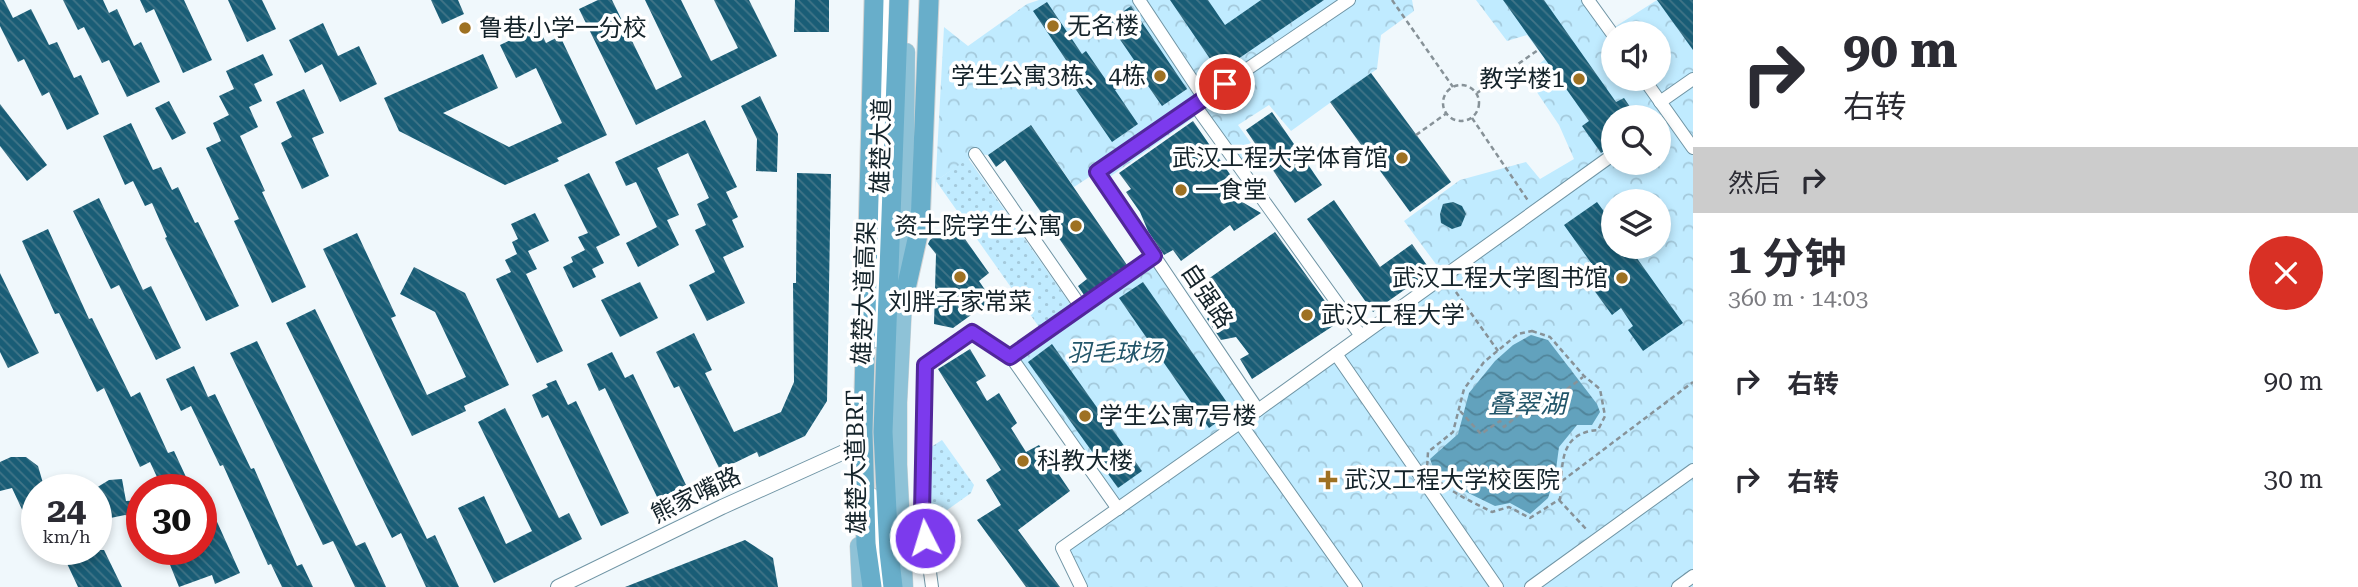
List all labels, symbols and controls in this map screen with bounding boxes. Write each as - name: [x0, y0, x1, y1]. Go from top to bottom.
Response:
- place label: 无名楼: [1067, 12, 1139, 40]
- place label: 鲁巷小学一分校: [479, 14, 647, 42]
- marker: 无名楼: [1045, 18, 1061, 34]
- marker: 鲁巷小学一分校: [457, 20, 473, 36]
- map controls: [1601, 21, 1671, 259]
- button: sound: [1601, 21, 1671, 91]
- text: 90 m: [1843, 22, 1958, 79]
- icon: right: [1728, 28, 1819, 119]
- pin: [1195, 54, 1255, 114]
- place label: 学生公寓3栋、4栋: [951, 62, 1146, 90]
- icon: arrive: [1206, 65, 1244, 103]
- place label: 教学楼1: [1480, 65, 1565, 93]
- marker: 学生公寓3栋、4栋: [1152, 68, 1168, 84]
- marker: 教学楼1: [1571, 71, 1587, 87]
- text: 右转: [1843, 88, 1907, 126]
- street label: 雄楚大道: [866, 98, 896, 194]
- button: search: [1601, 105, 1671, 175]
- place label: 武汉工程大学体育馆: [1172, 144, 1388, 172]
- marker: 武汉工程大学体育馆: [1394, 150, 1410, 166]
- icon: right: [1794, 161, 1832, 199]
- text: 然后: [1728, 168, 1780, 198]
- place label: 一食堂: [1195, 176, 1267, 204]
- marker: 一食堂: [1173, 182, 1189, 198]
- button: layers: [1601, 189, 1671, 259]
- place label: 资土院学生公寓: [894, 212, 1062, 240]
- marker: 资土院学生公寓: [1068, 218, 1084, 234]
- street label: 雄楚大道高架: [847, 221, 881, 365]
- text: 1 分钟: [1728, 234, 1846, 283]
- button: close: [2249, 236, 2323, 310]
- street label: 自强路: [1175, 258, 1239, 334]
- place label: 武汉工程大学图书馆: [1392, 264, 1608, 292]
- marker: 刘胖子家常菜: [952, 269, 968, 285]
- marker: 武汉工程大学图书馆: [1614, 270, 1630, 286]
- text: 360 m · 14:03: [1728, 285, 1868, 312]
- place label: 刘胖子家常菜: [888, 288, 1032, 316]
- place label: 武汉工程大学: [1321, 301, 1465, 329]
- marker: 武汉工程大学: [1299, 307, 1315, 323]
- park label: 羽毛球场: [1067, 339, 1165, 367]
- icon: right: [1728, 362, 1766, 400]
- text: 90 m: [2264, 366, 2323, 396]
- text: 右转: [1787, 369, 1839, 399]
- water label: 叠翠湖: [1488, 389, 1570, 419]
- street label: 雄楚大道BRT: [841, 390, 871, 534]
- place label: 学生公寓7号楼: [1099, 402, 1256, 430]
- marker: 学生公寓7号楼: [1077, 408, 1093, 424]
- place label: 科教大楼: [1037, 447, 1133, 475]
- marker: 科教大楼: [1015, 453, 1031, 469]
- icon: right: [1728, 460, 1766, 498]
- street label: 熊家嘴路: [647, 461, 745, 529]
- text: 30 m: [2264, 464, 2323, 494]
- place label: 武汉工程大学校医院: [1344, 466, 1560, 494]
- text: 右转: [1787, 467, 1839, 497]
- marker: 武汉工程大学校医院: [1318, 470, 1338, 490]
- speed limit sign: 30: [126, 474, 217, 565]
- text: 24: [47, 490, 86, 531]
- position arrow: [888, 501, 962, 575]
- text: km/h: [42, 526, 91, 547]

